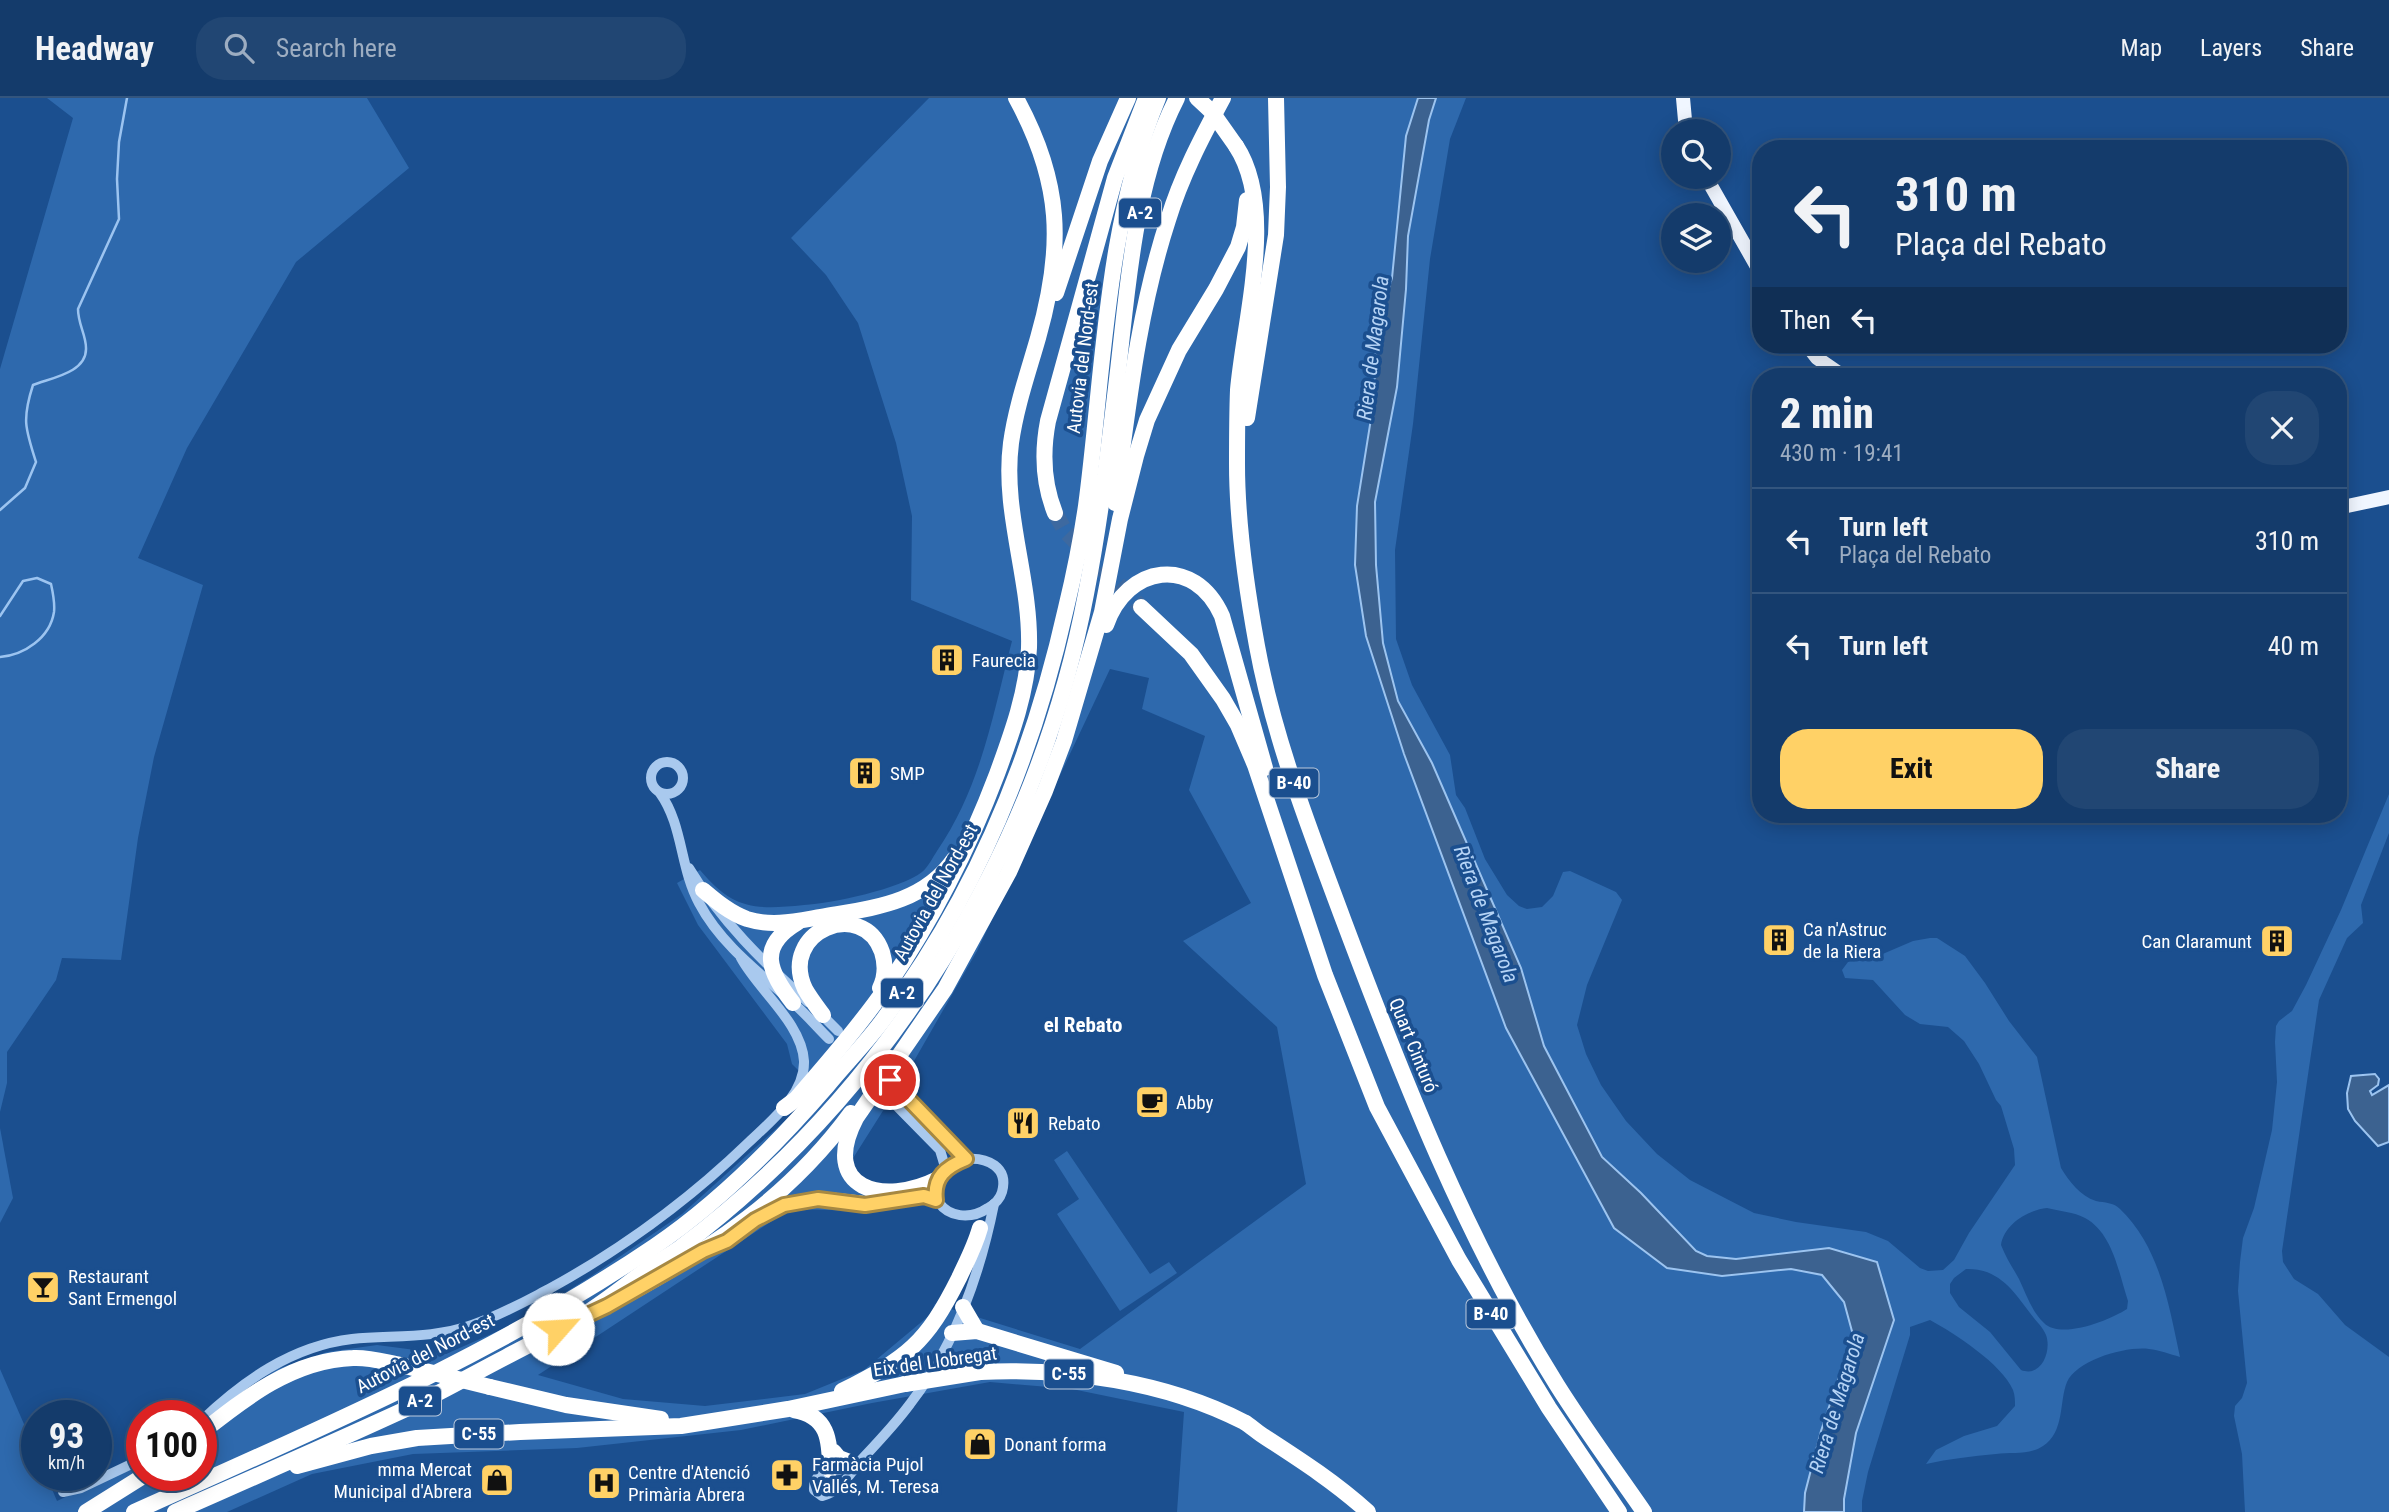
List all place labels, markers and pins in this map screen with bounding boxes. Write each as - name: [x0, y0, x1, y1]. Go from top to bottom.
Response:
- building icon: Faurecia: [928, 641, 966, 679]
- place label: Faurecia: [972, 649, 1036, 672]
- building icon: SMP: [846, 754, 884, 792]
- place label: SMP: [890, 762, 925, 785]
- place label: Ca n'Astruc de la Riera: [1803, 918, 1887, 963]
- building icon: Ca n'Astruc de la Riera: [1760, 921, 1798, 959]
- building icon: Can Claramunt: [2258, 922, 2296, 960]
- place label: Can Claramunt: [2141, 930, 2252, 953]
- pin: [860, 1050, 920, 1110]
- cafe icon: Abby: [1133, 1083, 1171, 1121]
- place label: Abby: [1176, 1091, 1214, 1114]
- restaurant icon: Rebato: [1004, 1104, 1042, 1142]
- place label: Rebato: [1048, 1112, 1100, 1135]
- place label: Restaurant Sant Ermengol: [68, 1265, 177, 1310]
- bar icon: Restaurant Sant Ermengol: [24, 1268, 62, 1306]
- shop icon: Donant forma: [961, 1425, 999, 1463]
- place label: Donant forma: [1004, 1433, 1107, 1456]
- place label: Farmàcia Pujol Vallés, M. Teresa: [812, 1453, 939, 1498]
- pharmacy icon: Farmàcia Pujol Vallés, M. Teresa: [768, 1456, 806, 1494]
- place label: mma Mercat Municipal d'Abrera: [334, 1458, 472, 1503]
- shop icon: mma Mercat Municipal d'Abrera: [478, 1461, 516, 1499]
- place label: Centre d'Atenció Primària Abrera: [628, 1461, 750, 1506]
- hospital icon: Centre d'Atenció Primària Abrera: [585, 1464, 623, 1502]

